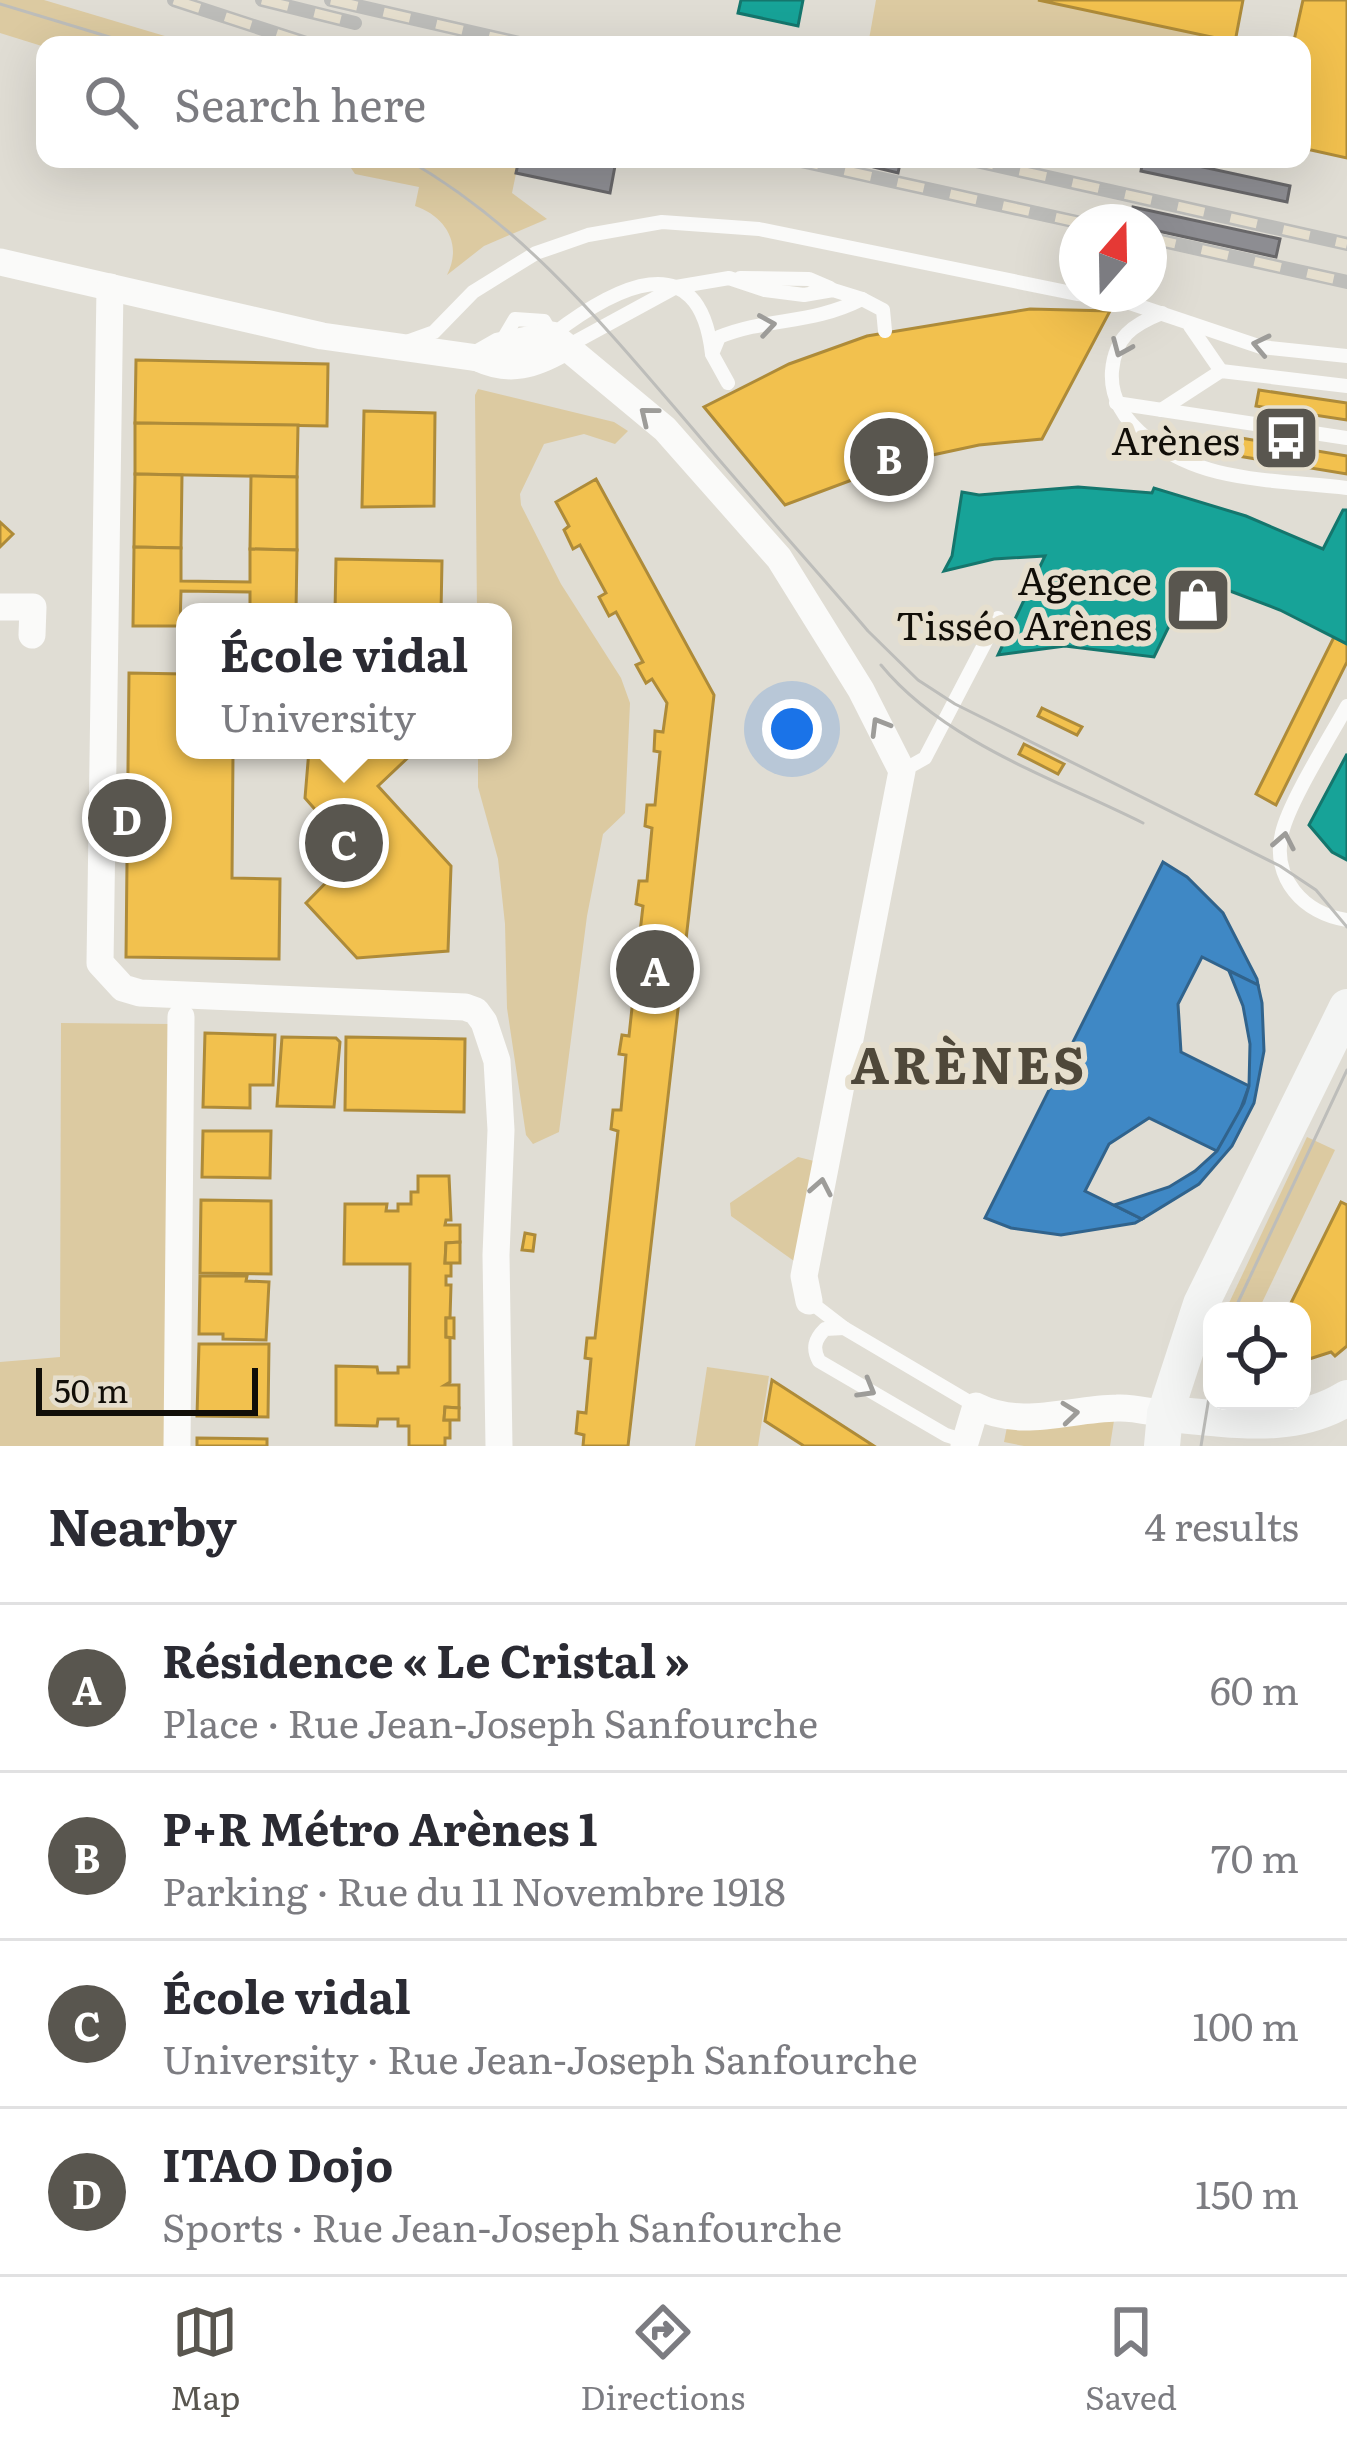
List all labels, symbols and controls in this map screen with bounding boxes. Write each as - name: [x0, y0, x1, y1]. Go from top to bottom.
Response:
- search box: [36, 36, 1311, 168]
- icon: search: [78, 69, 144, 135]
- text: Search here: [174, 69, 426, 136]
- north arrow: [1059, 204, 1167, 312]
- one-way arrow: [756, 314, 776, 339]
- one-way arrow: [1252, 333, 1272, 359]
- one-way arrow: [1111, 336, 1135, 357]
- bus stop icon: Arènes: [1251, 403, 1321, 473]
- one-way arrow: [640, 408, 662, 429]
- place label: Arènes: [1111, 409, 1240, 467]
- pin: B: [850, 412, 928, 502]
- place label: Agence Tisséo Arènes: [896, 549, 1152, 652]
- shop icon: Agence Tisséo Arènes: [1163, 565, 1233, 635]
- popup: [176, 603, 512, 759]
- text: École vidal: [220, 619, 468, 686]
- text: University: [220, 686, 416, 744]
- your location: [762, 699, 822, 759]
- one-way arrow: [871, 717, 893, 739]
- pin: D: [88, 773, 166, 863]
- pin: C: [305, 798, 383, 888]
- one-way arrow: [1270, 831, 1296, 851]
- pin: A: [616, 924, 694, 1014]
- district label: ARÈNES: [851, 1024, 1087, 1100]
- one-way arrow: [807, 1177, 833, 1197]
- map controls: [1203, 1302, 1311, 1410]
- button: locate: [1203, 1302, 1311, 1410]
- scale bar: [36, 1362, 258, 1415]
- text: 50 m: [54, 1364, 128, 1413]
- one-way arrow: [855, 1374, 876, 1397]
- one-way arrow: [1060, 1401, 1079, 1427]
- text: Nearby: [48, 1486, 237, 1562]
- text: 4 results: [1145, 1495, 1299, 1553]
- text: Résidence « Le Cristal »: [162, 1625, 690, 1692]
- text: A: [72, 1659, 102, 1717]
- text: 60 m: [1210, 1659, 1299, 1717]
- text: Place · Rue Jean-Joseph Sanfourche: [162, 1692, 818, 1750]
- text: P+R Métro Arènes 1: [162, 1793, 597, 1860]
- text: B: [74, 1827, 100, 1885]
- text: 70 m: [1211, 1827, 1299, 1885]
- text: Parking · Rue du 11 Novembre 1918: [162, 1860, 786, 1918]
- text: École vidal: [162, 1961, 411, 2028]
- text: C: [73, 1995, 101, 2053]
- text: 100 m: [1192, 1995, 1299, 2053]
- text: University · Rue Jean-Joseph Sanfourche: [162, 2028, 918, 2086]
- text: ITAO Dojo: [162, 2129, 393, 2196]
- text: D: [72, 2163, 102, 2221]
- text: 150 m: [1195, 2163, 1299, 2221]
- text: Sports · Rue Jean-Joseph Sanfourche: [162, 2196, 842, 2254]
- tab: Map: [170, 2299, 240, 2420]
- tab: Directions: [580, 2299, 745, 2420]
- tab: Saved: [1085, 2299, 1177, 2420]

